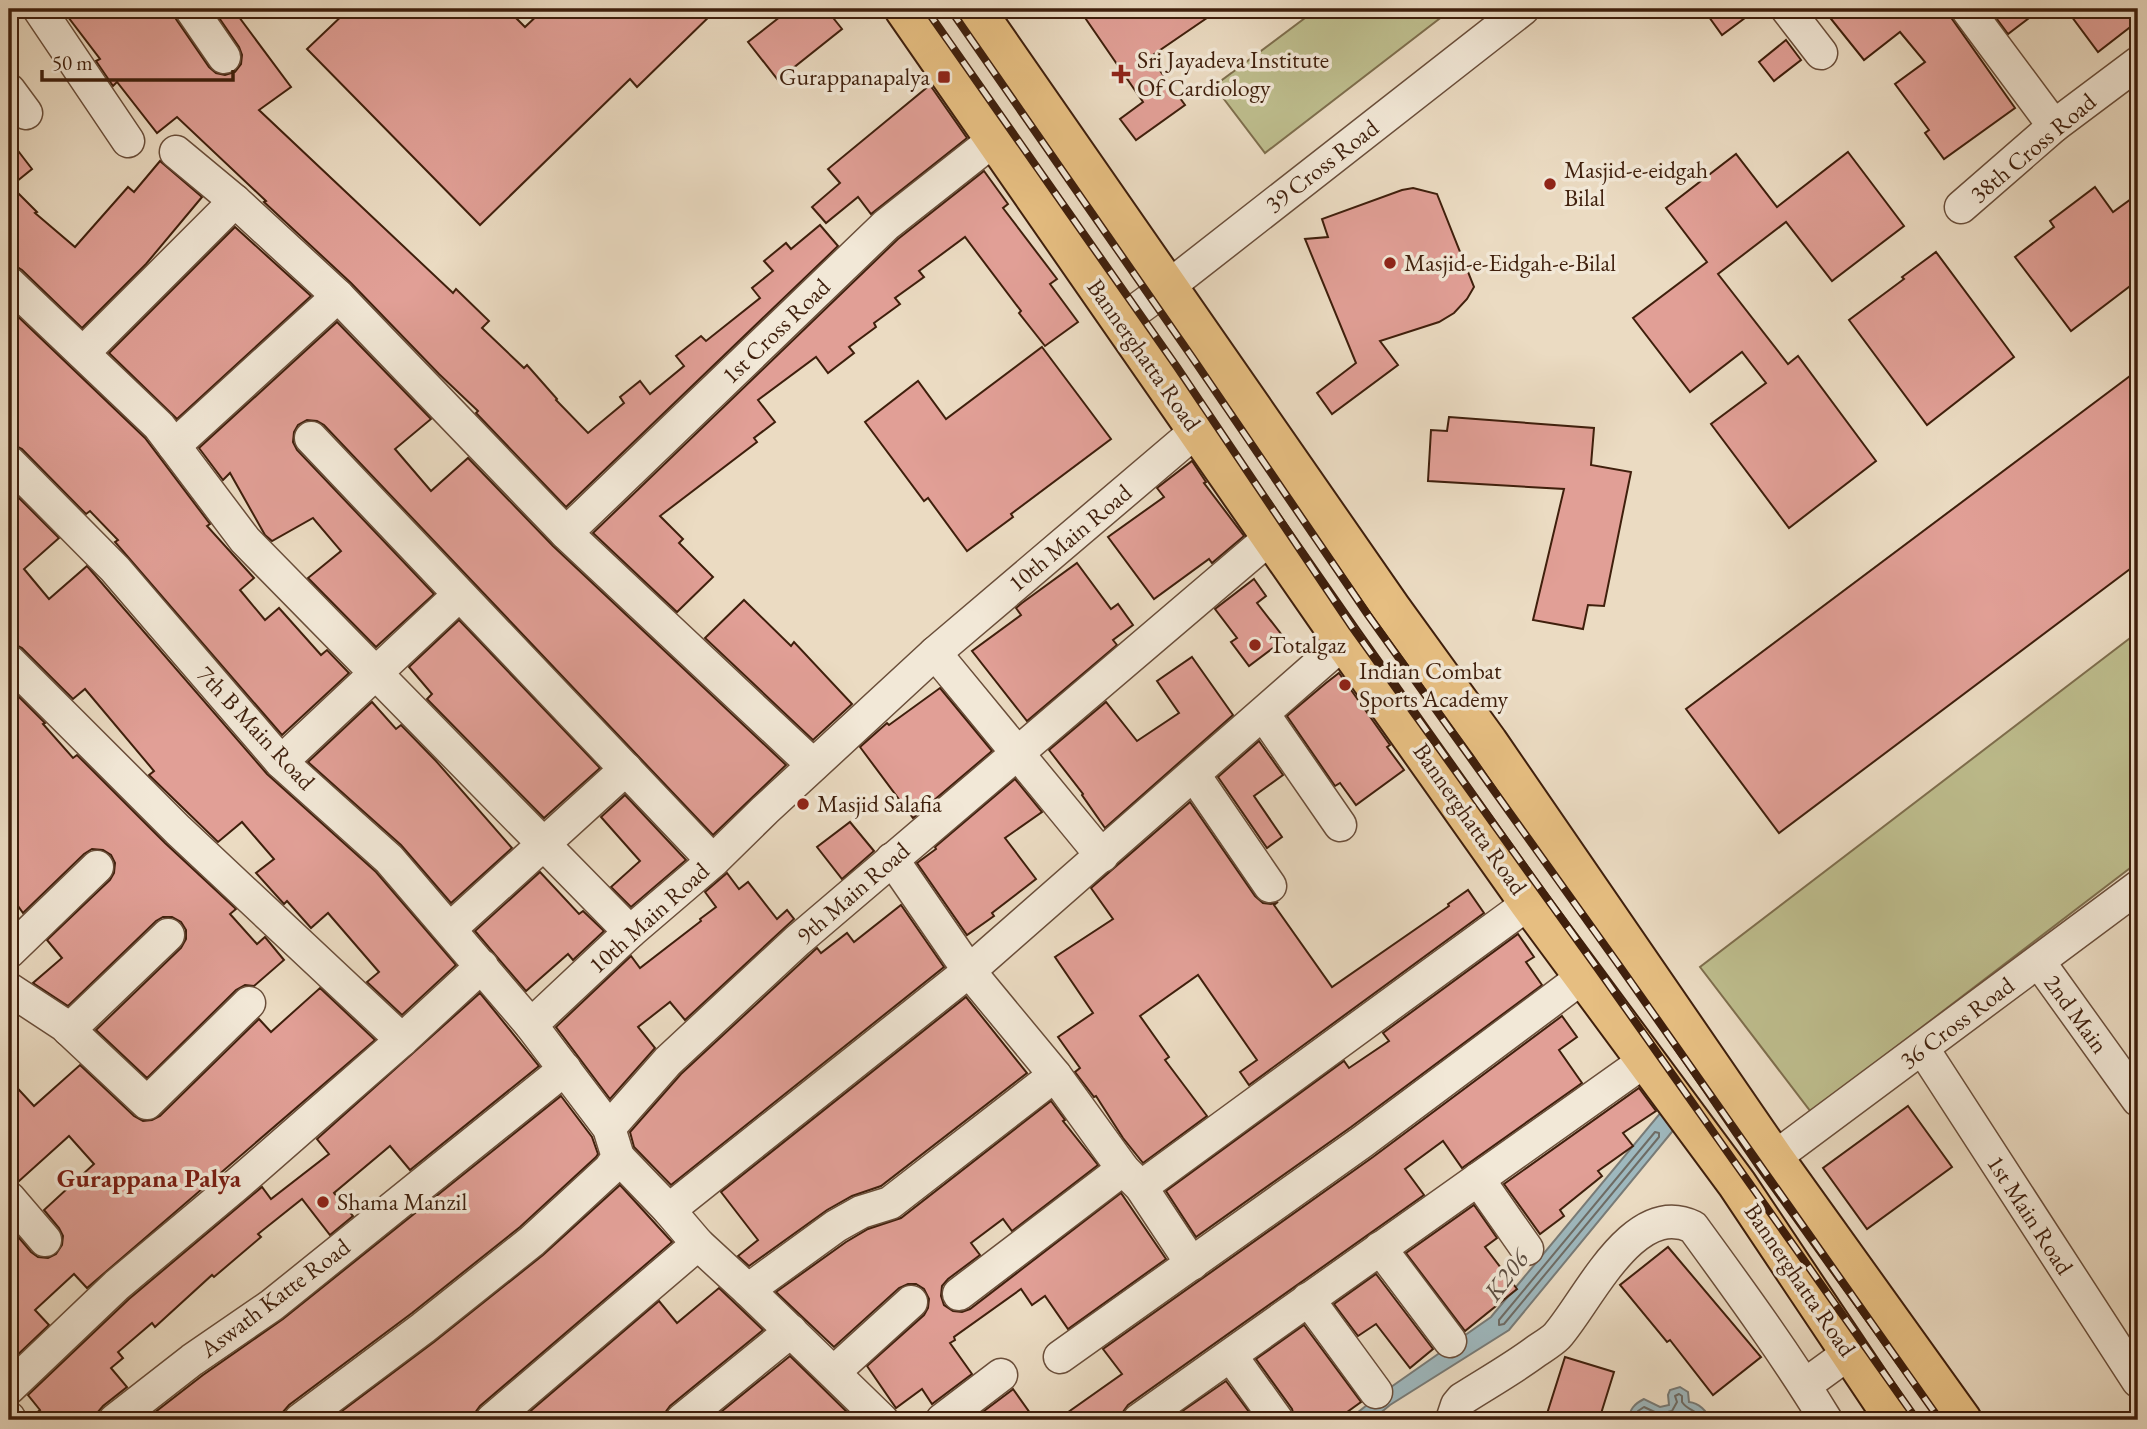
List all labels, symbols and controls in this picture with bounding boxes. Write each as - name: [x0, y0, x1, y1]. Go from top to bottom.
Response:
- scale bar: [42, 38, 233, 82]
- place label: Sri Jayadeva Institute Of Cardiology: [1137, 44, 1329, 103]
- text: 50 m: [52, 49, 93, 76]
- place label: Gurappanapalya: [779, 61, 930, 92]
- marker: Sri Jayadeva Institute Of Cardiology: [1111, 64, 1131, 84]
- marker: Gurappanapalya: [936, 69, 952, 85]
- street label: 38th Cross Road: [1963, 85, 2103, 209]
- street label: 39 Cross Road: [1259, 111, 1385, 219]
- place label: Masjid-e-eidgah Bilal: [1564, 154, 1708, 213]
- marker: Masjid-e-eidgah Bilal: [1542, 176, 1558, 192]
- place label: Masjid-e-Eidgah-e-Bilal: [1404, 247, 1616, 278]
- marker: Masjid-e-Eidgah-e-Bilal: [1382, 255, 1398, 271]
- street label: 1st Cross Road: [715, 271, 837, 390]
- street label: Bannerghatta Road: [1081, 273, 1209, 437]
- street label: 10th Main Road: [1001, 476, 1139, 598]
- place label: Totalgaz: [1269, 629, 1346, 660]
- marker: Totalgaz: [1247, 637, 1263, 653]
- place label: Indian Combat Sports Academy: [1359, 655, 1508, 714]
- street label: 7th B Main Road: [191, 659, 323, 797]
- marker: Indian Combat Sports Academy: [1337, 677, 1353, 693]
- street label: Bannerghatta Road: [1407, 737, 1535, 901]
- place label: Masjid Salafia: [817, 788, 942, 819]
- marker: Masjid Salafia: [795, 796, 811, 812]
- street label: 9th Main Road: [789, 834, 917, 950]
- street label: 10th Main Road: [582, 855, 716, 980]
- street label: 2nd Main: [2037, 968, 2116, 1060]
- street label: 36 Cross Road: [1893, 969, 2021, 1076]
- street label: 1st Main Road: [1980, 1149, 2081, 1281]
- district label: Gurappana Palya: [57, 1161, 242, 1195]
- place label: Shama Manzil: [337, 1186, 467, 1217]
- marker: Shama Manzil: [315, 1194, 331, 1210]
- street label: Bannerghatta Road: [1738, 1197, 1864, 1363]
- street label: Aswath Katte Road: [193, 1231, 357, 1365]
- water label: K206: [1475, 1241, 1538, 1308]

